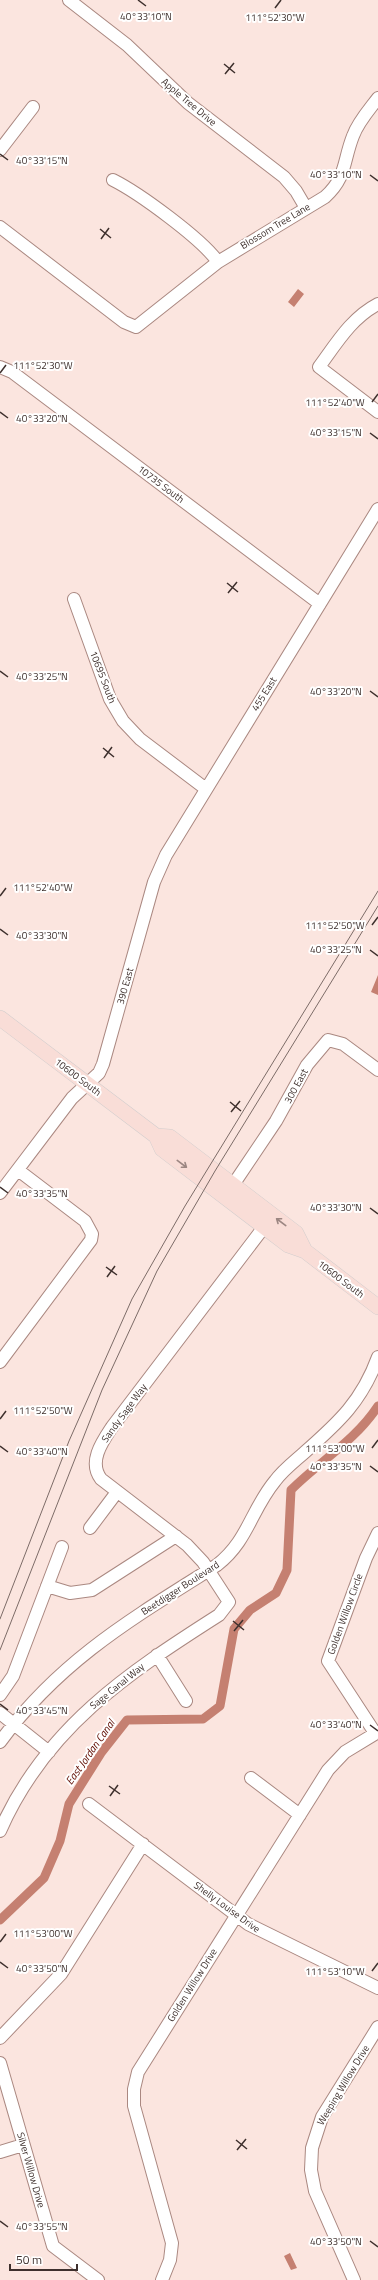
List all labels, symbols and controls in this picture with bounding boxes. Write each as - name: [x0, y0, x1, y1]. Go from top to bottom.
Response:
- text: 40°33'10"N: [120, 9, 172, 24]
- text: 111°52'30"W: [245, 10, 305, 25]
- street label: Apple Tree Drive: [158, 74, 220, 130]
- text: 40°33'15"N: [16, 153, 68, 168]
- text: 40°33'10"N: [310, 167, 362, 182]
- street label: Blossom Tree Lane: [237, 199, 313, 253]
- text: 111°52'30"W: [13, 358, 73, 373]
- text: 111°52'40"W: [305, 395, 365, 410]
- text: 40°33'20"N: [16, 411, 68, 426]
- text: 40°33'15"N: [310, 425, 362, 440]
- street label: 10735 South: [134, 461, 188, 507]
- street label: 10695 South: [86, 649, 120, 705]
- text: 40°33'25"N: [16, 669, 68, 684]
- street label: 455 East: [248, 674, 281, 714]
- text: 40°33'20"N: [310, 684, 362, 699]
- text: 111°52'40"W: [13, 880, 73, 895]
- text: 111°52'50"W: [305, 918, 365, 933]
- text: 40°33'30"N: [16, 928, 68, 943]
- text: 40°33'25"N: [310, 942, 362, 957]
- street label: 390 East: [113, 965, 138, 1006]
- street label: 10600 South: [51, 1054, 105, 1100]
- street label: 300 East: [280, 1065, 312, 1106]
- one-way arrow: [176, 1160, 187, 1168]
- text: 40°33'35"N: [16, 1186, 68, 1201]
- text: 40°33'30"N: [310, 1200, 362, 1215]
- one-way arrow: [276, 1217, 287, 1226]
- street label: 10600 South: [314, 1256, 368, 1302]
- street label: Sandy Sage Way: [98, 1380, 151, 1446]
- text: 111°52'50"W: [13, 1403, 73, 1418]
- text: 111°53'00"W: [305, 1441, 365, 1456]
- text: 40°33'40"N: [16, 1444, 68, 1459]
- text: 40°33'35"N: [310, 1459, 362, 1474]
- street label: Beetdigger Boulevard: [138, 1557, 222, 1619]
- street label: Golden Willow Circle: [323, 1571, 367, 1657]
- street label: Sage Canal Way: [86, 1659, 148, 1713]
- text: 40°33'45"N: [16, 1703, 68, 1718]
- water label: East Jordan Canal: [62, 1715, 119, 1788]
- text: 40°33'40"N: [310, 1717, 362, 1732]
- street label: Shelly Louise Drive: [191, 1878, 263, 1936]
- text: 111°53'00"W: [13, 1926, 73, 1941]
- street label: Golden Willow Drive: [163, 1945, 221, 2025]
- text: 40°33'50"N: [16, 1961, 68, 1976]
- text: 111°53'10"W: [305, 1964, 365, 1979]
- street label: Weeping Willow Drive: [313, 2042, 373, 2128]
- street label: Silver Willow Drive: [13, 2130, 49, 2210]
- text: 40°33'55"N: [16, 2219, 68, 2234]
- text: 40°33'50"N: [310, 2234, 362, 2249]
- scale bar: [10, 2246, 77, 2272]
- text: 50 m: [16, 2250, 42, 2269]

